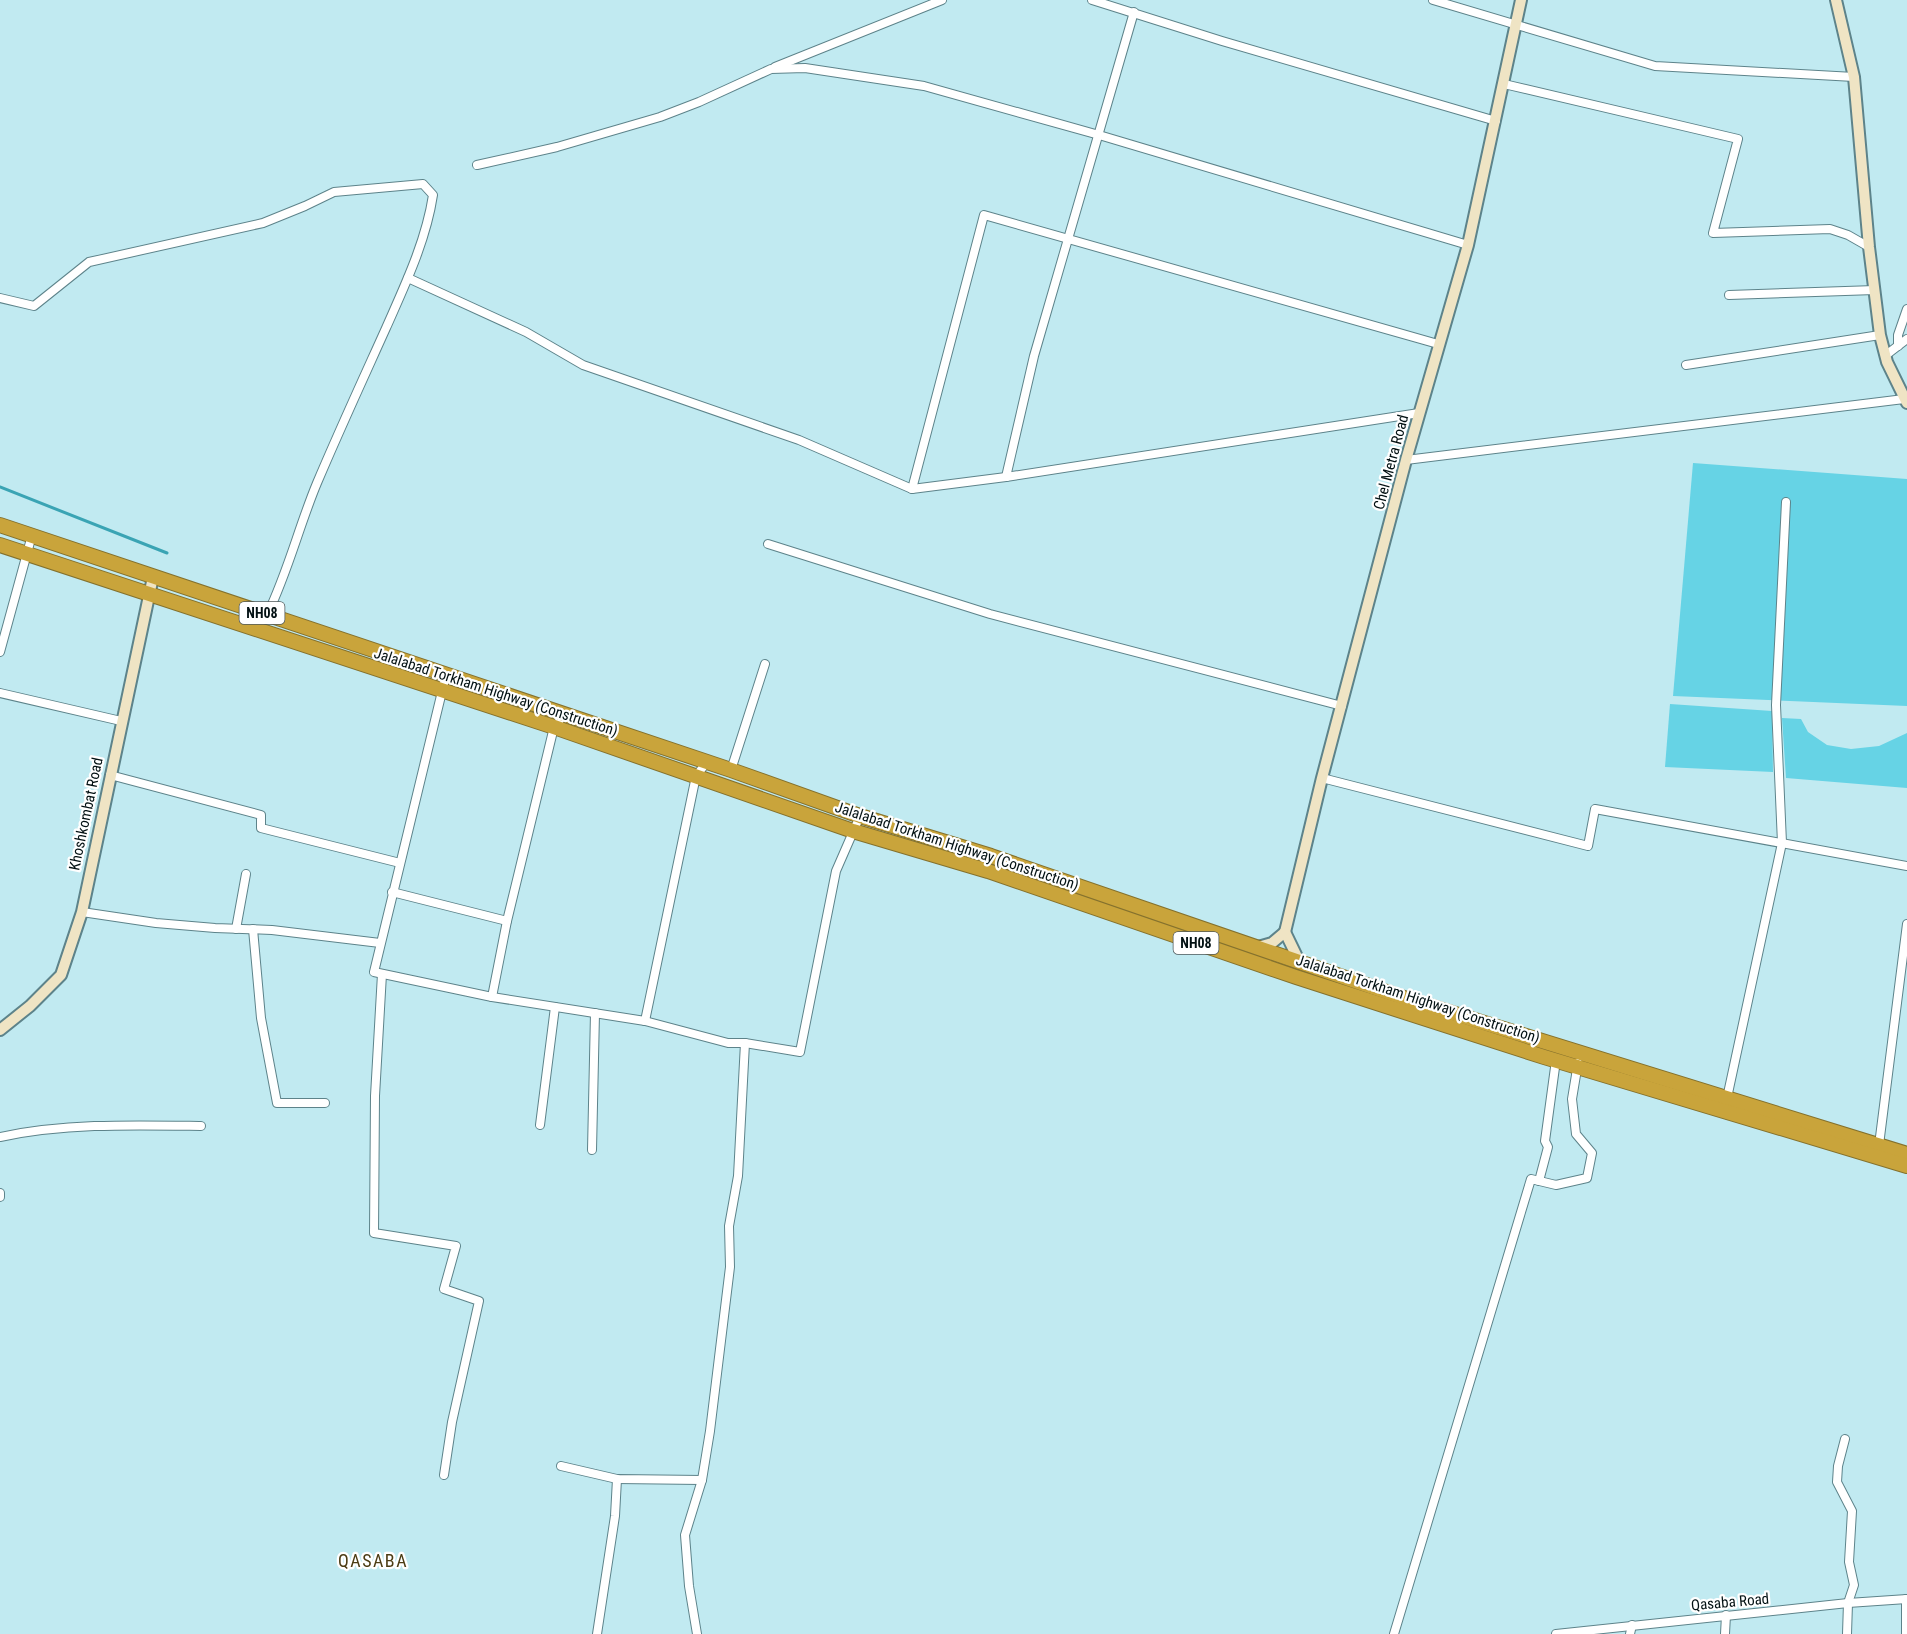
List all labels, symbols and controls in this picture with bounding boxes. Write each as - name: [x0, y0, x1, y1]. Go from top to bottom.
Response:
- street label: Chel Metra Road: [1370, 413, 1412, 511]
- road number: NH08: [240, 602, 284, 624]
- street label: Jalalabad Torkham Highway (Construction): [372, 644, 620, 740]
- street label: Khoshkombat Road: [65, 756, 107, 872]
- street label: Jalalabad Torkham Highway (Construction): [833, 798, 1081, 894]
- road number: NH08: [1174, 932, 1218, 954]
- street label: Jalalabad Torkham Highway (Construction): [1294, 951, 1542, 1047]
- district label: QASABA: [338, 1550, 408, 1571]
- street label: Qasaba Road: [1690, 1590, 1770, 1614]

